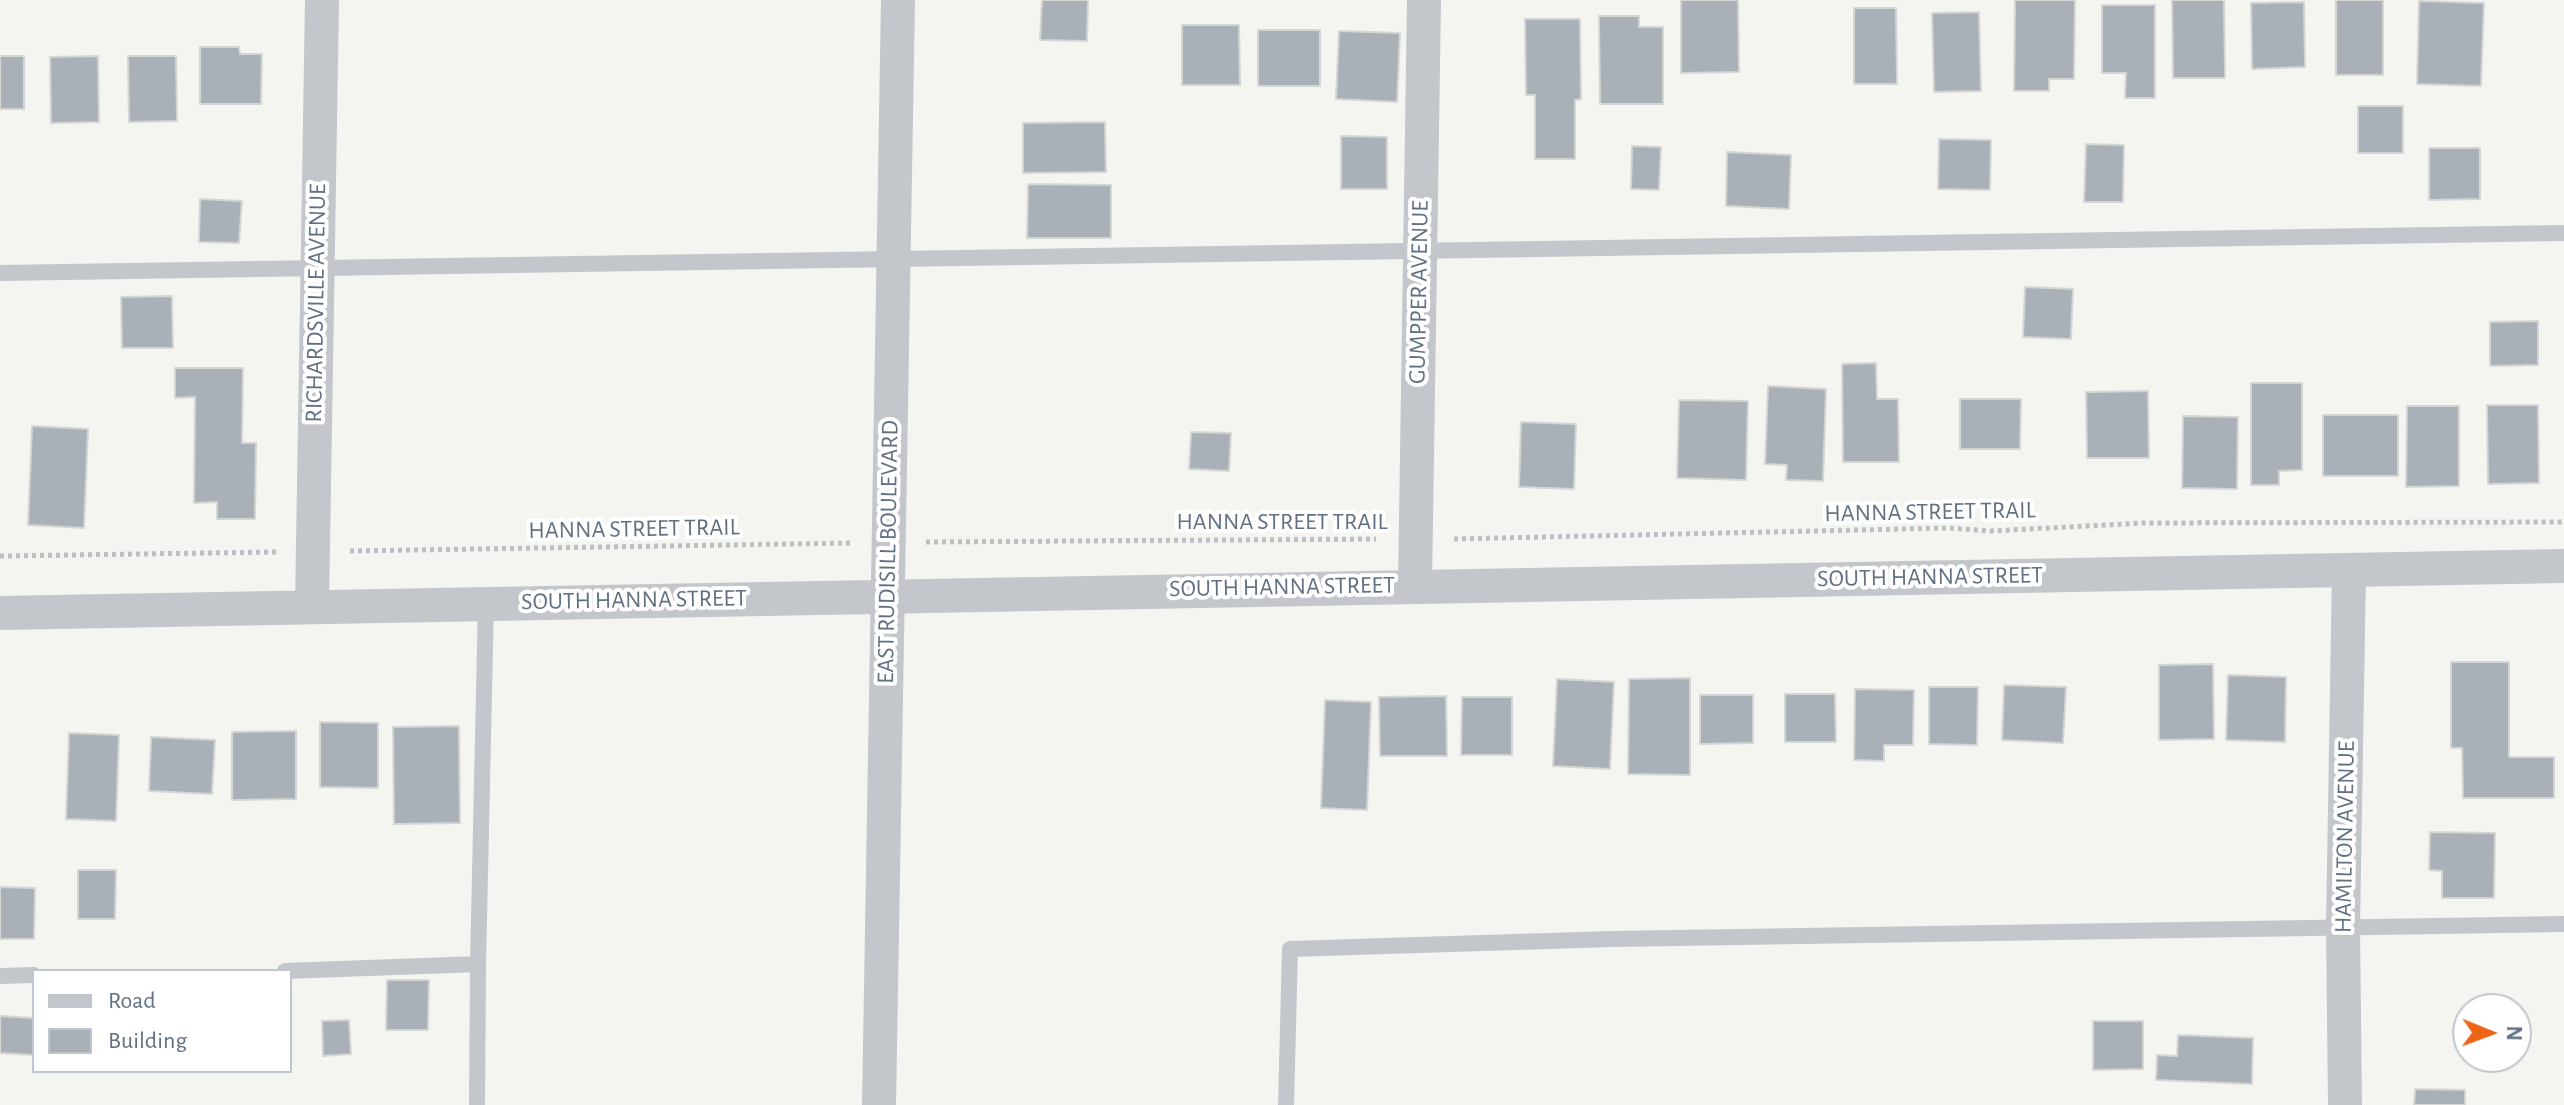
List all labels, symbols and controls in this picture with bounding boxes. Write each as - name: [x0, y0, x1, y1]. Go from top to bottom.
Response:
- street label: RICHARDSVILLE AVENUE: [300, 183, 332, 423]
- street label: GUMPPER AVENUE: [1403, 200, 1435, 384]
- street label: EAST RUDISILL BOULEVARD: [871, 420, 905, 684]
- street label: HANNA STREET TRAIL: [1824, 496, 2036, 528]
- street label: HANNA STREET TRAIL: [1176, 508, 1388, 536]
- street label: HANNA STREET TRAIL: [528, 513, 740, 545]
- street label: SOUTH HANNA STREET: [1817, 561, 2043, 593]
- street label: SOUTH HANNA STREET: [1169, 571, 1395, 603]
- street label: SOUTH HANNA STREET: [521, 584, 747, 616]
- street label: HAMILTON AVENUE: [2329, 741, 2361, 933]
- legend: [32, 969, 292, 1073]
- text: Road: [108, 989, 156, 1013]
- north arrow: [2452, 993, 2532, 1073]
- text: N: [2503, 1026, 2525, 1041]
- text: Building: [108, 1029, 187, 1053]

